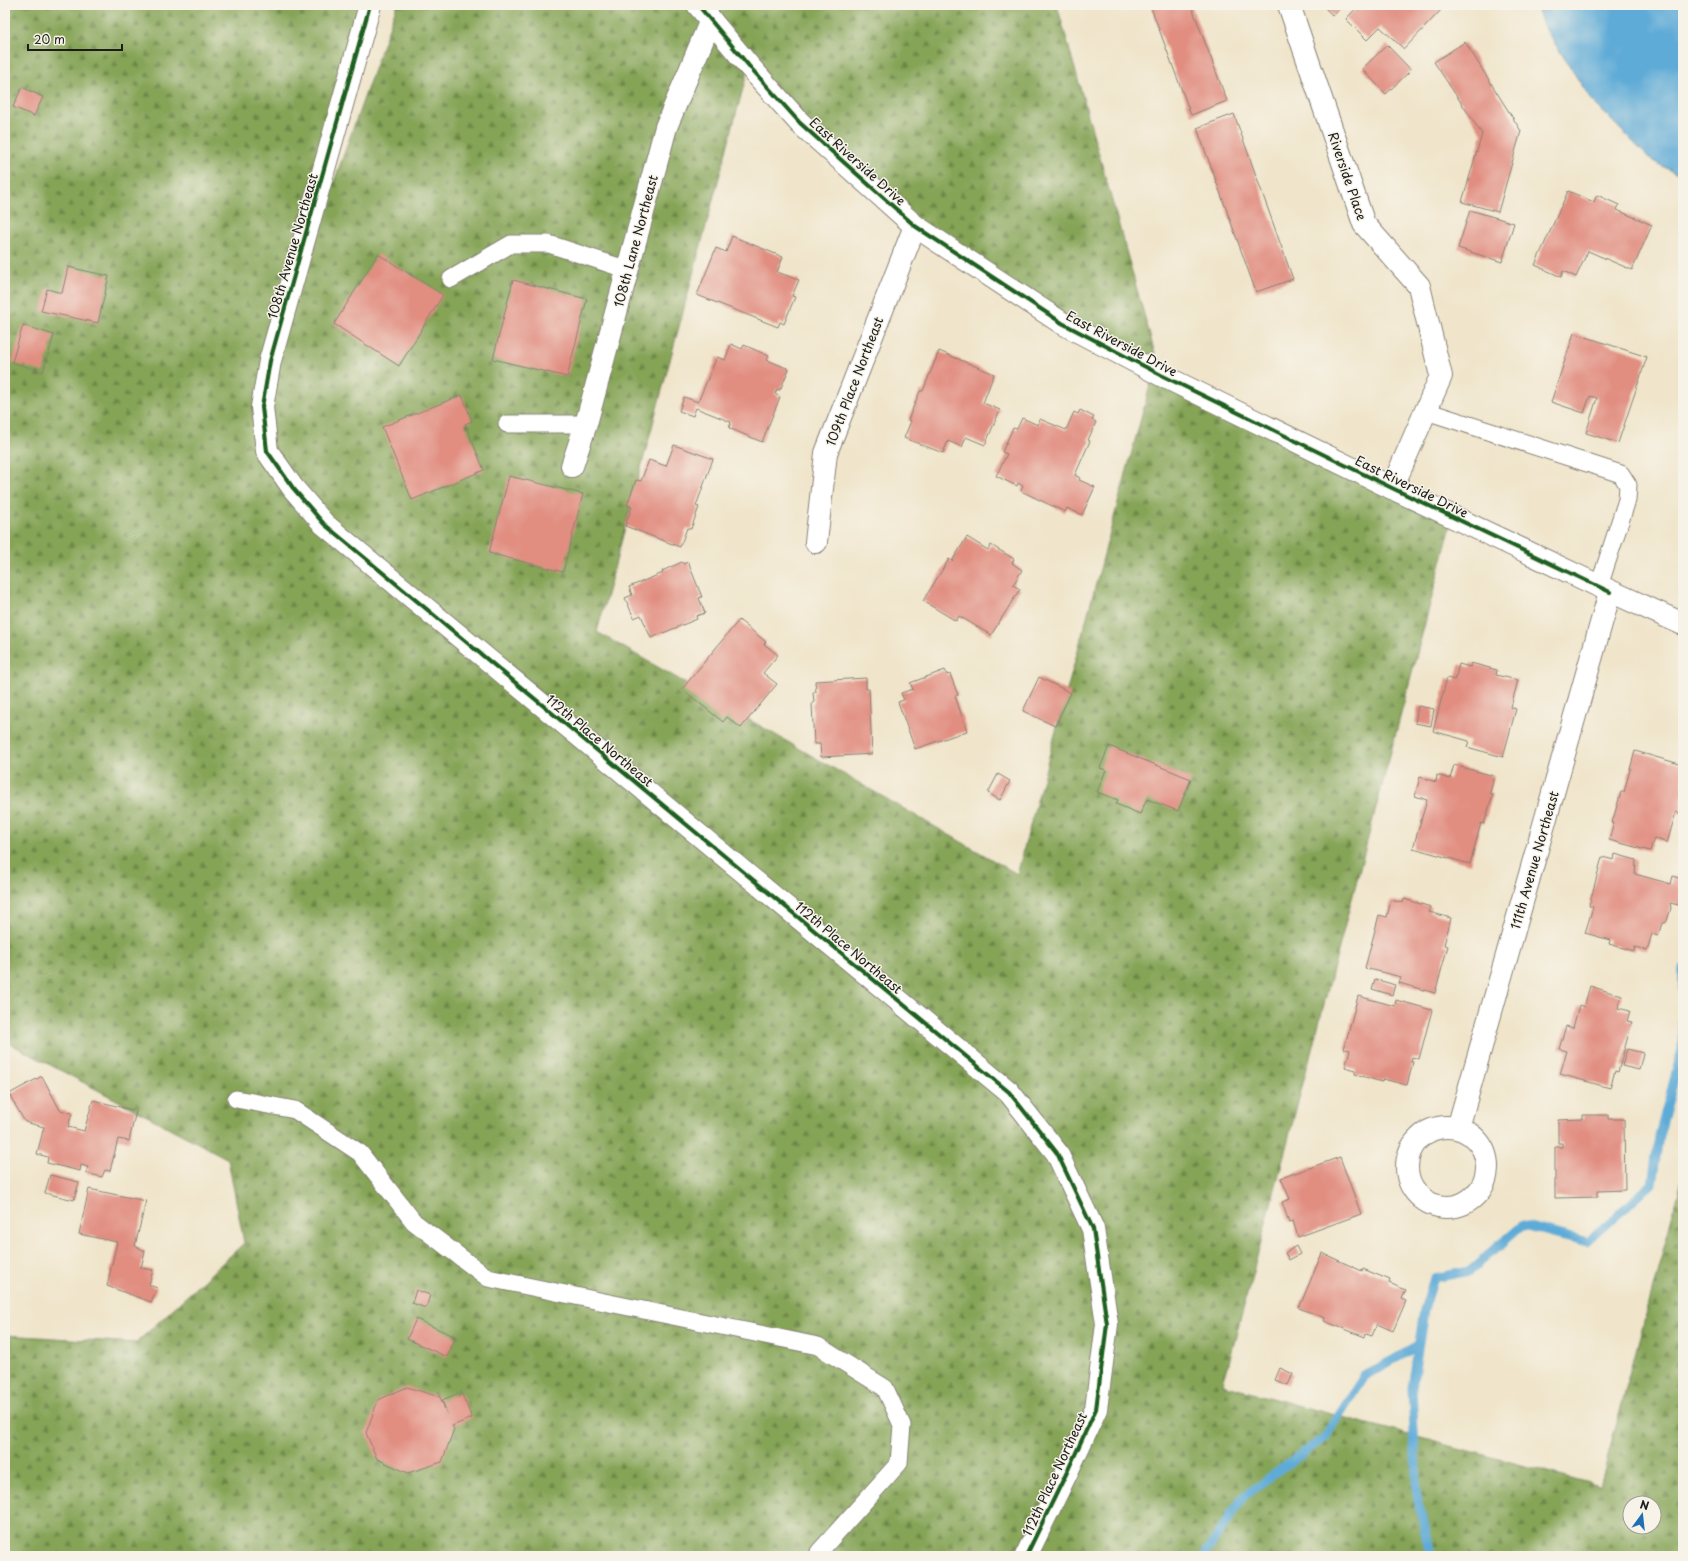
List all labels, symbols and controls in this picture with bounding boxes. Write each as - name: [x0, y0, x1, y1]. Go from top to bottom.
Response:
- scale bar: [28, 26, 122, 52]
- text: 20 m: [34, 30, 65, 48]
- street label: East Riverside Drive: [806, 113, 910, 209]
- street label: Riverside Place: [1324, 129, 1372, 223]
- street label: 108th Avenue Northeast: [262, 171, 322, 321]
- street label: 108th Lane Northeast: [608, 173, 662, 309]
- street label: East Riverside Drive: [1063, 306, 1181, 380]
- street label: 109th Place Northeast: [821, 314, 887, 448]
- street label: East Riverside Drive: [1352, 450, 1472, 522]
- street label: 112th Place Northeast: [542, 689, 658, 791]
- street label: 111th Avenue Northeast: [1505, 789, 1563, 931]
- street label: 112th Place Northeast: [791, 896, 907, 998]
- street label: 112th Place Northeast: [1017, 1409, 1091, 1539]
- north arrow: [1622, 1495, 1662, 1535]
- text: N: [1638, 1496, 1651, 1514]

